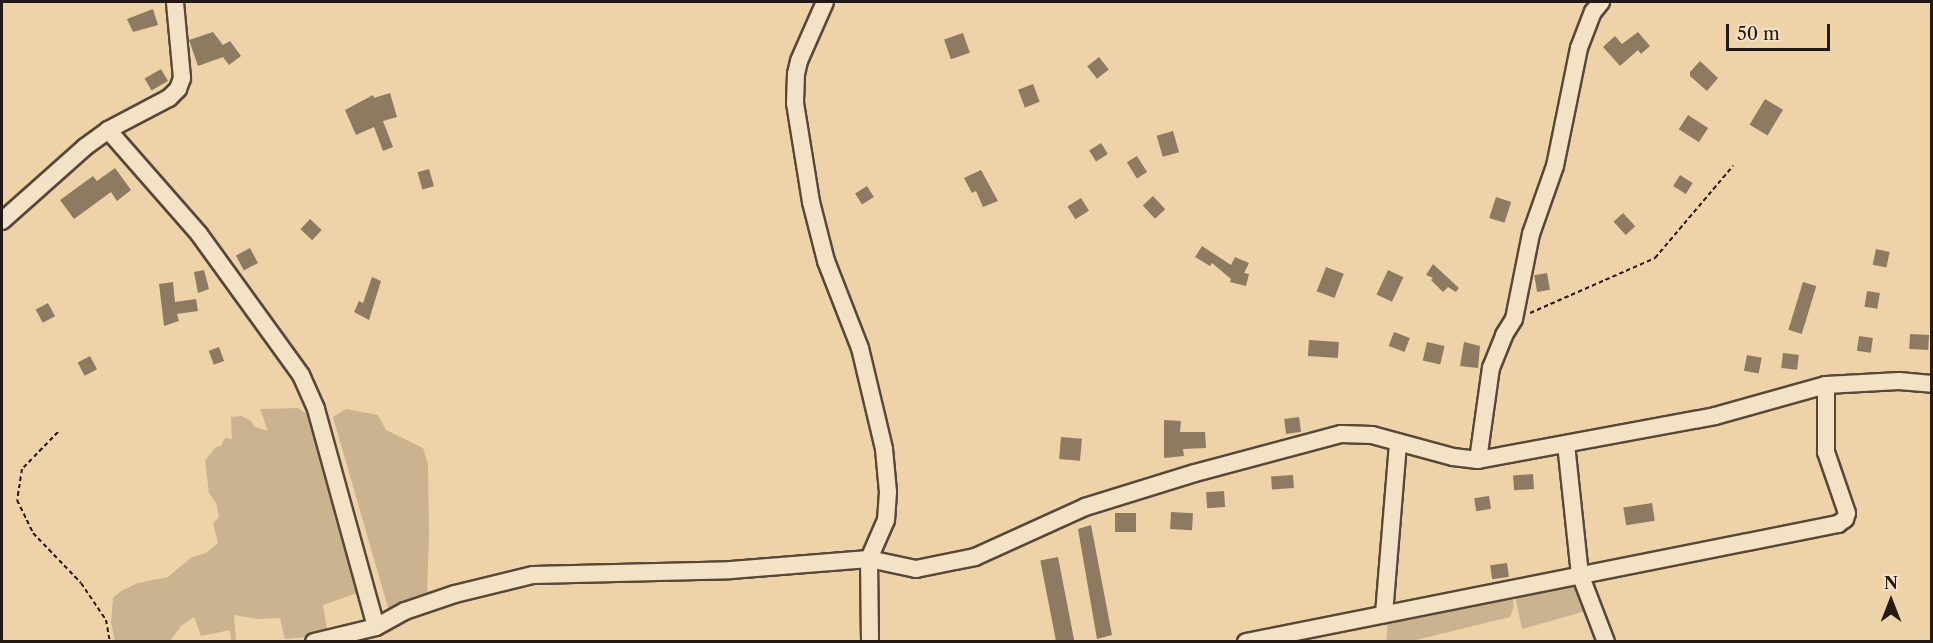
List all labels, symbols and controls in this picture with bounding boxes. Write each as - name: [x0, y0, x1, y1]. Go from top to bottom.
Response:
- scale bar: [1729, 12, 1832, 50]
- text: 50 m: [1737, 23, 1780, 45]
- north arrow: [1861, 571, 1921, 631]
- text: N: [1884, 573, 1898, 593]

